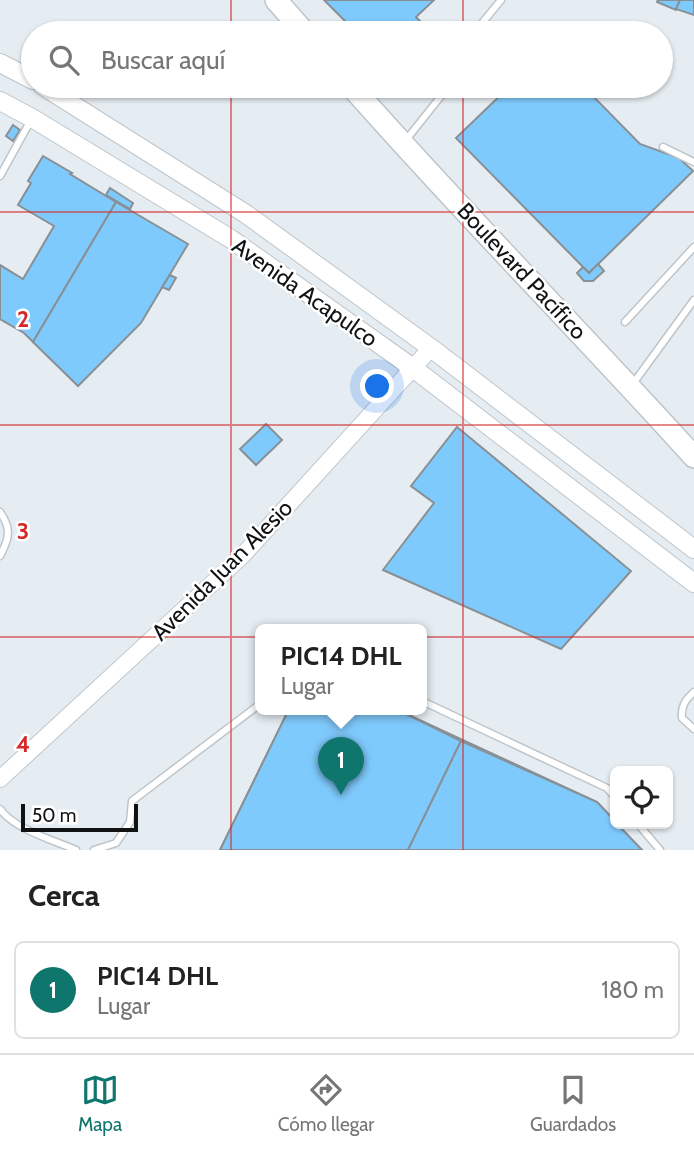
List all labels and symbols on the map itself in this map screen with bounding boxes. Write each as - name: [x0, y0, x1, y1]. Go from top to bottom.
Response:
- street label: Boulevard Pacífico: [451, 197, 593, 345]
- street label: Avenida Acapulco: [227, 231, 383, 353]
- text: 2: [17, 305, 29, 333]
- your location: [360, 369, 394, 403]
- street label: Avenida Juan Alesio: [146, 494, 298, 646]
- text: 3: [17, 517, 29, 545]
- text: 4: [16, 730, 30, 758]
- pin: 1: [318, 737, 364, 795]
- scale bar: [21, 801, 138, 833]

